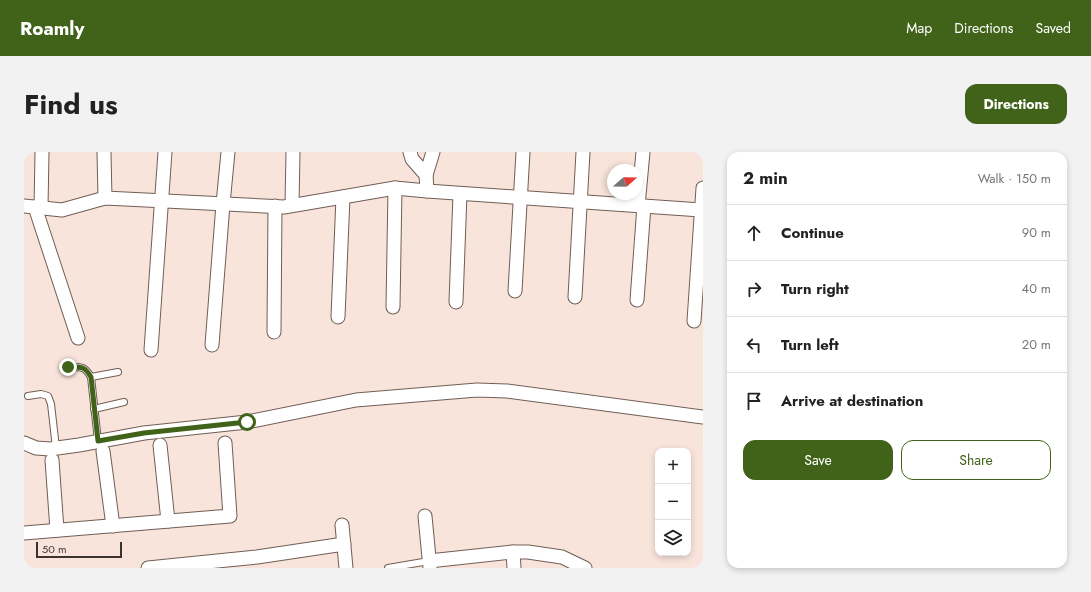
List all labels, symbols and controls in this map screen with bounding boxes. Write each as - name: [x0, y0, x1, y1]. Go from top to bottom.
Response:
- text: Roamly: [20, 15, 84, 42]
- text: Map: [906, 18, 932, 38]
- text: Directions: [954, 18, 1014, 38]
- text: Saved: [1036, 18, 1071, 38]
- text: Find us: [24, 84, 118, 125]
- button: Directions: [965, 84, 1067, 124]
- north arrow: [607, 164, 643, 200]
- text: 2 min: [743, 166, 788, 190]
- text: Walk · 150 m: [978, 169, 1051, 188]
- icon: ahead: [743, 222, 765, 244]
- text: Continue: [781, 222, 844, 244]
- text: 90 m: [1022, 223, 1051, 242]
- icon: right: [743, 278, 765, 300]
- text: Turn right: [781, 278, 849, 300]
- text: 40 m: [1022, 279, 1051, 298]
- icon: left: [743, 334, 765, 356]
- text: Turn left: [781, 334, 839, 356]
- text: 20 m: [1022, 335, 1051, 354]
- route end: [59, 358, 77, 376]
- icon: arrive: [743, 390, 765, 412]
- text: Arrive at destination: [781, 390, 923, 412]
- route start: [238, 413, 256, 431]
- button: Save: [743, 440, 893, 480]
- button: Share: [901, 440, 1051, 480]
- map controls: [655, 448, 691, 556]
- button: +: [655, 448, 691, 484]
- button: −: [655, 484, 691, 520]
- button: layers: [655, 520, 691, 556]
- scale bar: [36, 540, 122, 559]
- text: 50 m: [42, 541, 67, 557]

